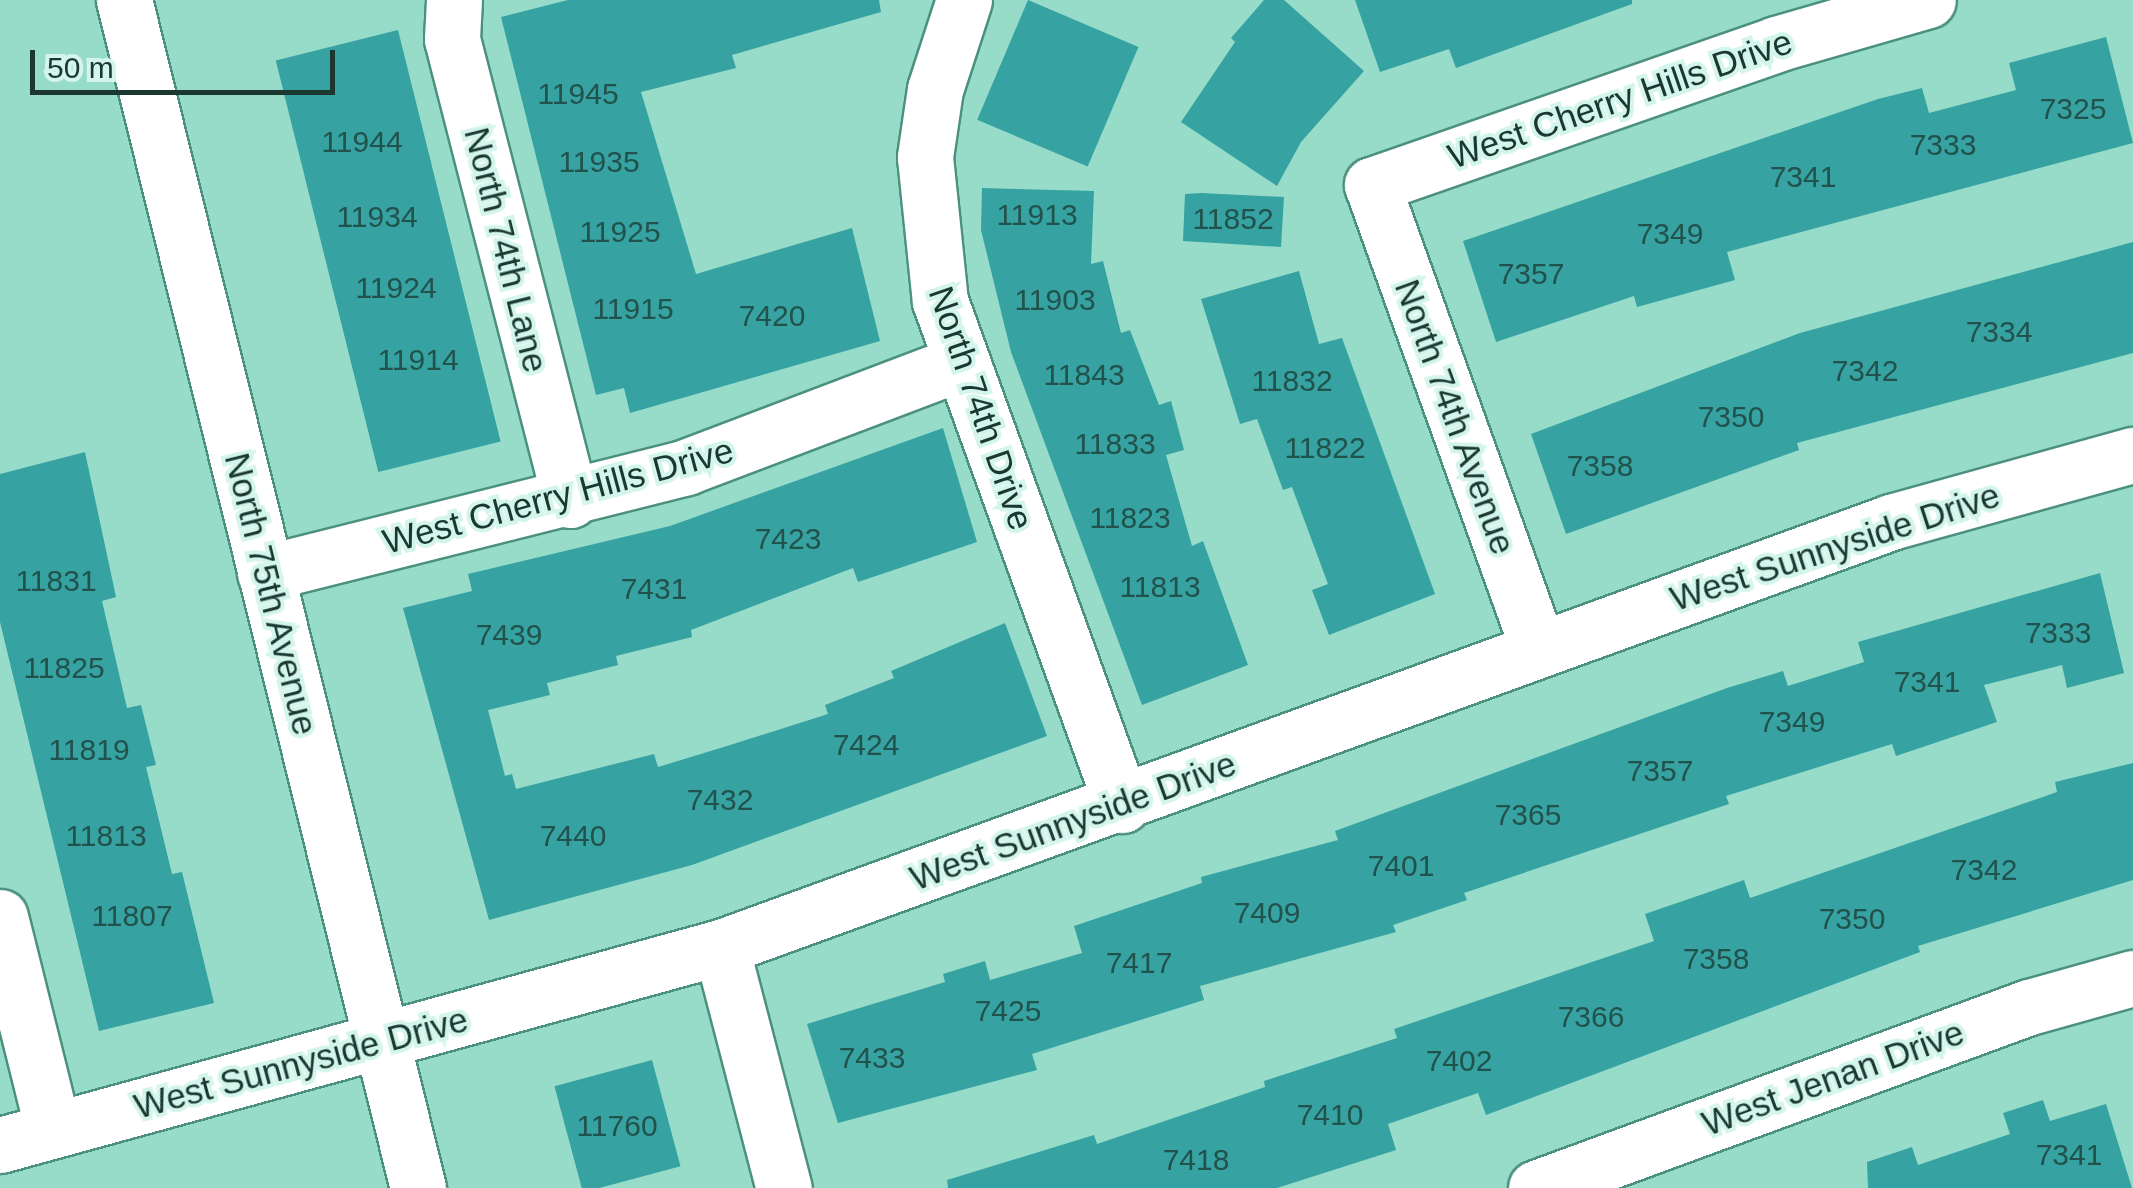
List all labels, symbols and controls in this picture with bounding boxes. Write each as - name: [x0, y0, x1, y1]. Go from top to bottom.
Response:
- street label: West Cherry Hills Drive: [1442, 20, 1798, 178]
- scale bar: [35, 30, 340, 92]
- text: 50 m: [47, 51, 114, 84]
- house number: 11945: [537, 76, 619, 112]
- house number: 7325: [2040, 91, 2106, 127]
- street label: North 74th Lane: [455, 123, 557, 377]
- house number: 11944: [321, 124, 403, 160]
- house number: 7333: [1910, 127, 1976, 163]
- house number: 11935: [558, 144, 640, 180]
- house number: 7341: [1770, 159, 1836, 195]
- house number: 11913: [996, 197, 1078, 233]
- house number: 11934: [336, 199, 418, 235]
- house number: 11852: [1192, 201, 1274, 237]
- house number: 11925: [579, 214, 661, 250]
- house number: 7349: [1637, 216, 1703, 252]
- house number: 7357: [1498, 256, 1564, 292]
- house number: 11924: [355, 270, 437, 306]
- street label: North 74th Avenue: [1385, 273, 1525, 561]
- street label: North 74th Drive: [920, 281, 1042, 535]
- house number: 11903: [1014, 282, 1096, 318]
- house number: 11915: [592, 291, 674, 327]
- house number: 7420: [739, 298, 805, 334]
- house number: 7334: [1966, 314, 2032, 350]
- house number: 11914: [377, 342, 459, 378]
- house number: 7342: [1832, 353, 1898, 389]
- house number: 11843: [1043, 357, 1125, 393]
- house number: 11832: [1251, 363, 1333, 399]
- house number: 7350: [1698, 399, 1764, 435]
- house number: 11833: [1074, 426, 1156, 462]
- street label: West Cherry Hills Drive: [378, 429, 738, 563]
- house number: 11822: [1284, 430, 1366, 466]
- street label: North 75th Avenue: [215, 448, 327, 740]
- house number: 7358: [1567, 448, 1633, 484]
- street label: West Sunnyside Drive: [1665, 474, 2005, 620]
- house number: 11823: [1089, 500, 1171, 536]
- house number: 7423: [755, 521, 821, 557]
- house number: 11831: [15, 563, 97, 599]
- house number: 11813: [1119, 569, 1201, 605]
- house number: 7431: [621, 571, 687, 607]
- house number: 7333: [2025, 615, 2091, 651]
- house number: 7439: [476, 617, 542, 653]
- house number: 11825: [23, 650, 105, 686]
- house number: 7341: [1894, 664, 1960, 700]
- house number: 7349: [1759, 704, 1825, 740]
- house number: 7424: [833, 727, 899, 763]
- house number: 11819: [48, 732, 130, 768]
- street label: West Sunnyside Drive: [904, 742, 1242, 900]
- house number: 7357: [1627, 753, 1693, 789]
- house number: 7432: [687, 782, 753, 818]
- house number: 7365: [1495, 797, 1561, 833]
- house number: 11813: [65, 818, 147, 854]
- house number: 7440: [540, 818, 606, 854]
- house number: 7401: [1368, 848, 1434, 884]
- house number: 7342: [1951, 852, 2017, 888]
- house number: 7409: [1234, 895, 1300, 931]
- house number: 11807: [91, 898, 173, 934]
- house number: 7350: [1819, 901, 1885, 937]
- house number: 7358: [1683, 941, 1749, 977]
- house number: 7417: [1106, 945, 1172, 981]
- house number: 7425: [975, 993, 1041, 1029]
- street label: West Sunnyside Drive: [130, 998, 472, 1128]
- house number: 7366: [1558, 999, 1624, 1035]
- street label: West Jenan Drive: [1696, 1011, 1970, 1145]
- house number: 7433: [839, 1040, 905, 1076]
- house number: 7402: [1426, 1043, 1492, 1079]
- house number: 7410: [1297, 1097, 1363, 1133]
- house number: 11760: [576, 1108, 658, 1144]
- house number: 7341: [2036, 1137, 2102, 1173]
- house number: 7418: [1163, 1142, 1229, 1178]

